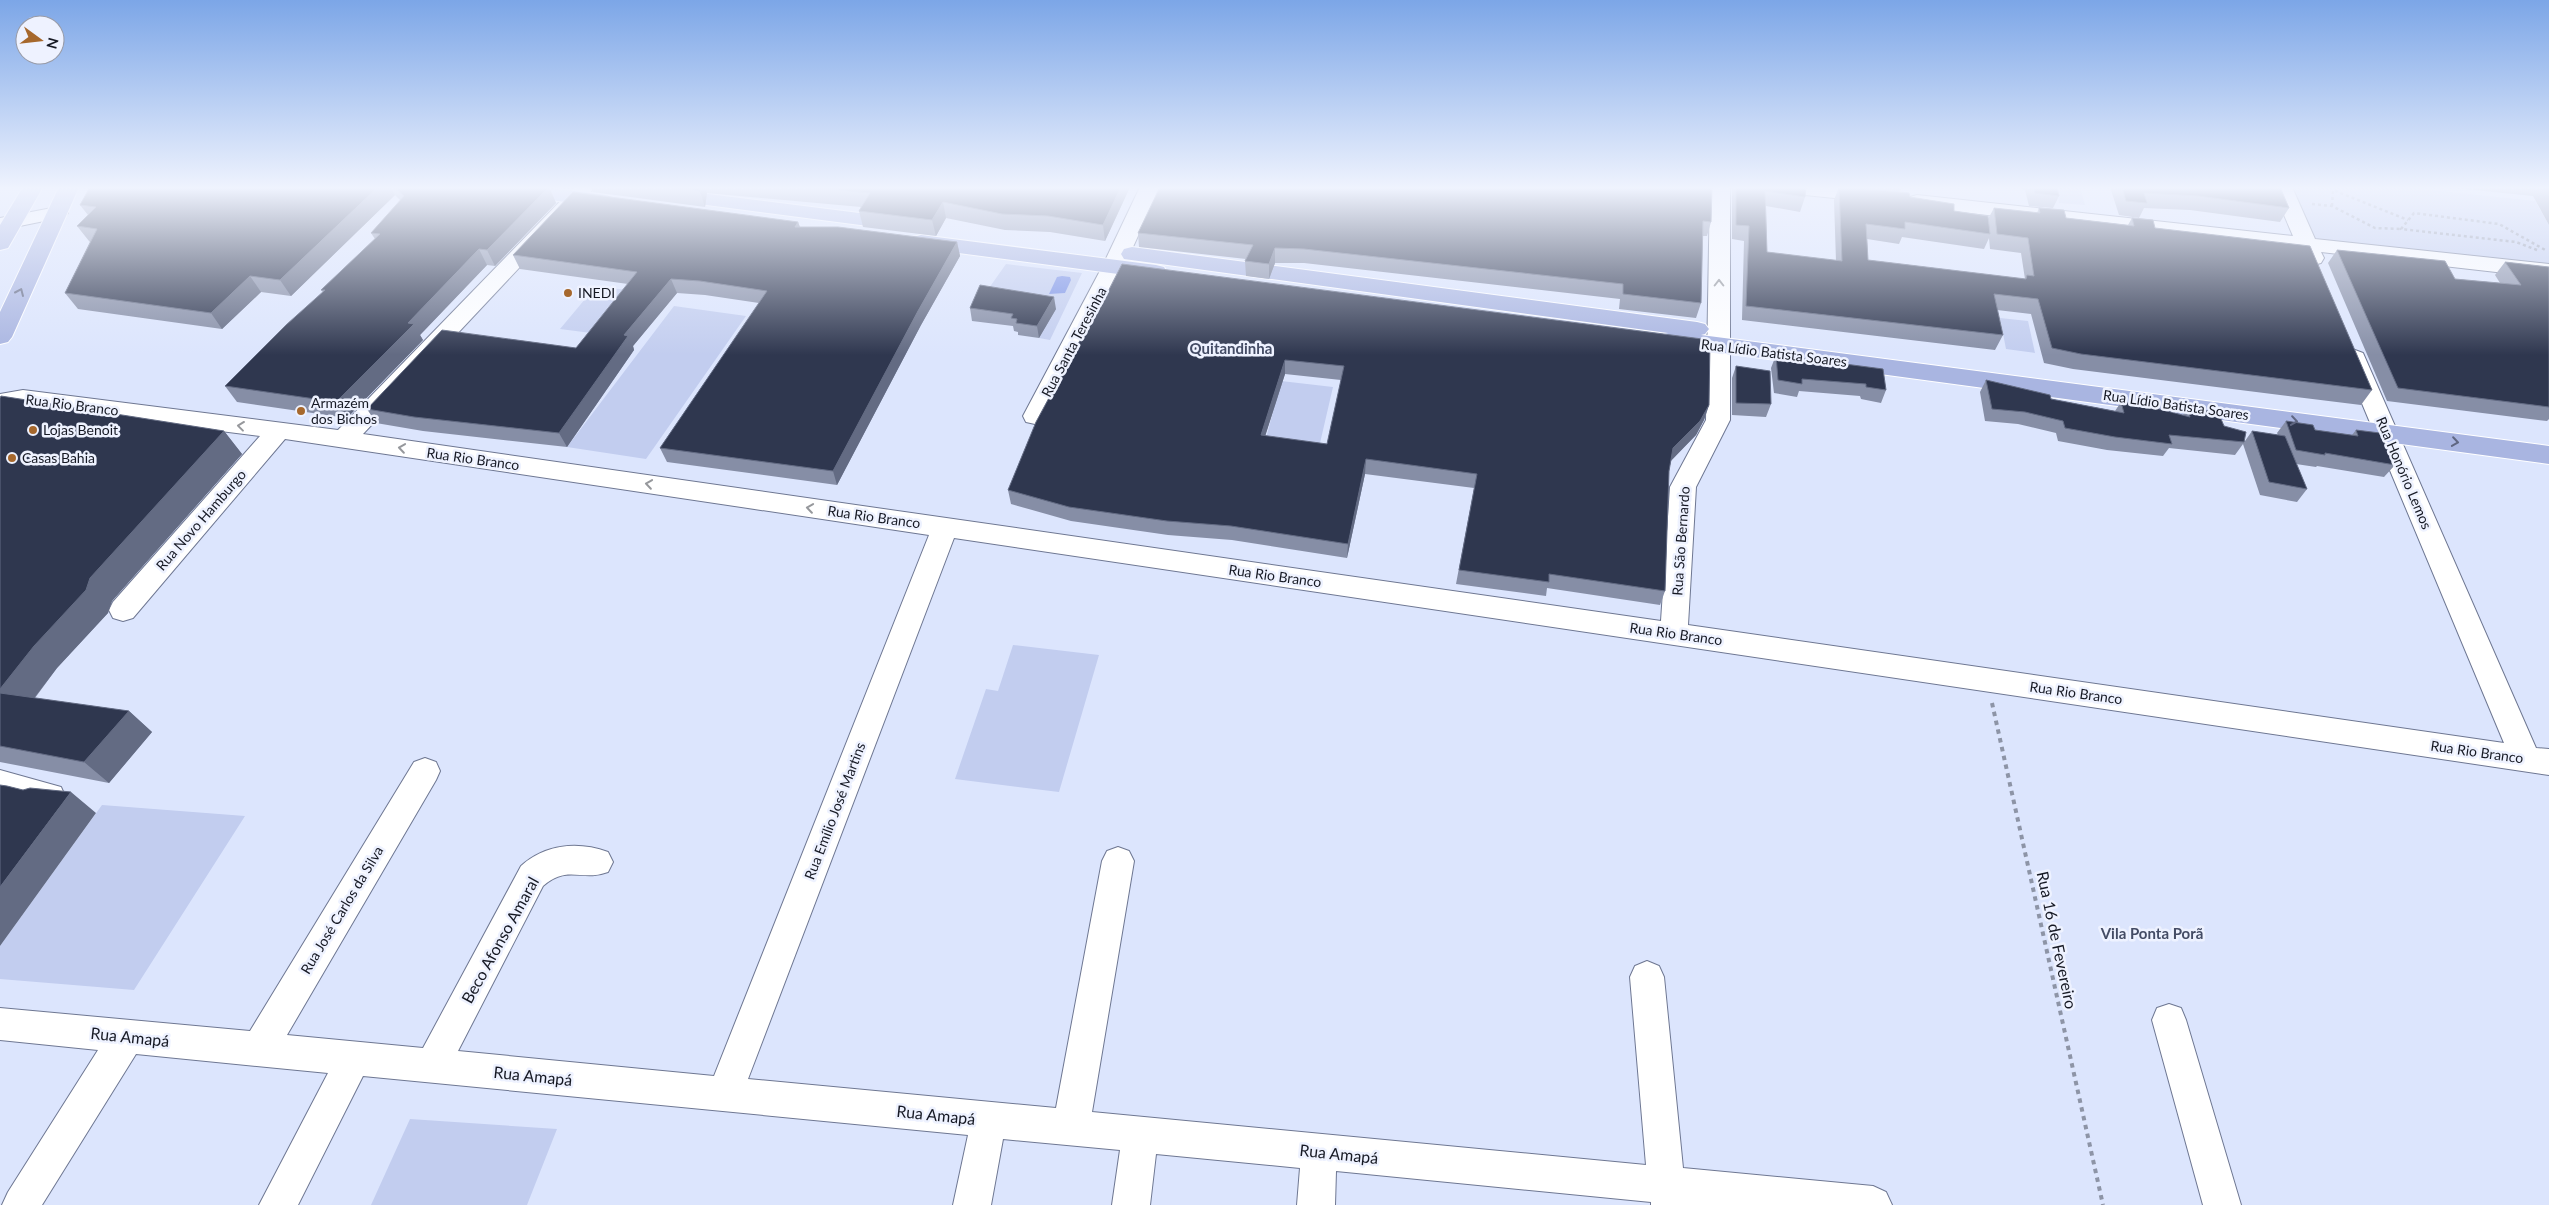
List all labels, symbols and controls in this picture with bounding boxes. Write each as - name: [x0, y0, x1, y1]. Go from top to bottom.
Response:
- north arrow: [15, 15, 65, 65]
- text: N: [43, 36, 63, 51]
- one-way arrow: [1714, 279, 1724, 286]
- place label: INEDI: [578, 284, 615, 301]
- street label: Rua Santa Teresinha: [1037, 284, 1110, 400]
- marker: INEDI: [562, 287, 574, 299]
- one-way arrow: [14, 288, 24, 297]
- street label: Rua Lídio Batista Soares: [1700, 335, 1848, 370]
- district label: Quitandinha: [1190, 339, 1272, 357]
- street label: Rua Lídio Batista Soares: [2102, 386, 2250, 423]
- street label: Rua Rio Branco: [25, 390, 120, 419]
- place label: Armazém dos Bichos: [311, 394, 377, 427]
- marker: Armazém dos Bichos: [295, 405, 307, 417]
- street label: Rua Honório Lemos: [2373, 414, 2436, 532]
- one-way arrow: [2290, 415, 2299, 425]
- place label: Lojas Benoit: [43, 421, 118, 438]
- one-way arrow: [237, 421, 246, 431]
- marker: Lojas Benoit: [27, 424, 39, 436]
- one-way arrow: [2452, 436, 2460, 447]
- one-way arrow: [398, 443, 406, 454]
- street label: Rua Rio Branco: [426, 444, 521, 473]
- place label: Casas Bahia: [22, 449, 95, 466]
- marker: Casas Bahia: [6, 452, 18, 464]
- street label: Rua Novo Hamburgo: [152, 466, 249, 574]
- one-way arrow: [645, 480, 654, 490]
- street label: Rua São Bernardo: [1668, 486, 1693, 596]
- street label: Rua Rio Branco: [827, 502, 922, 531]
- one-way arrow: [806, 503, 814, 514]
- street label: Rua Rio Branco: [1228, 561, 1323, 590]
- street label: Rua Rio Branco: [1629, 619, 1724, 648]
- street label: Rua Rio Branco: [2029, 678, 2124, 707]
- street label: Rua Rio Branco: [2430, 737, 2525, 766]
- street label: Rua Emílio José Martins: [801, 740, 869, 882]
- street label: Rua José Carlos da Silva: [297, 843, 386, 977]
- street label: Rua 16 de Fevereiro: [2034, 869, 2081, 1010]
- street label: Beco Afonso Amaral: [457, 873, 542, 1006]
- district label: Vila Ponta Porã: [2100, 924, 2203, 942]
- street label: Rua Amapá: [90, 1023, 170, 1050]
- street label: Rua Amapá: [493, 1062, 573, 1089]
- street label: Rua Amapá: [896, 1101, 976, 1128]
- street label: Rua Amapá: [1299, 1140, 1379, 1167]

